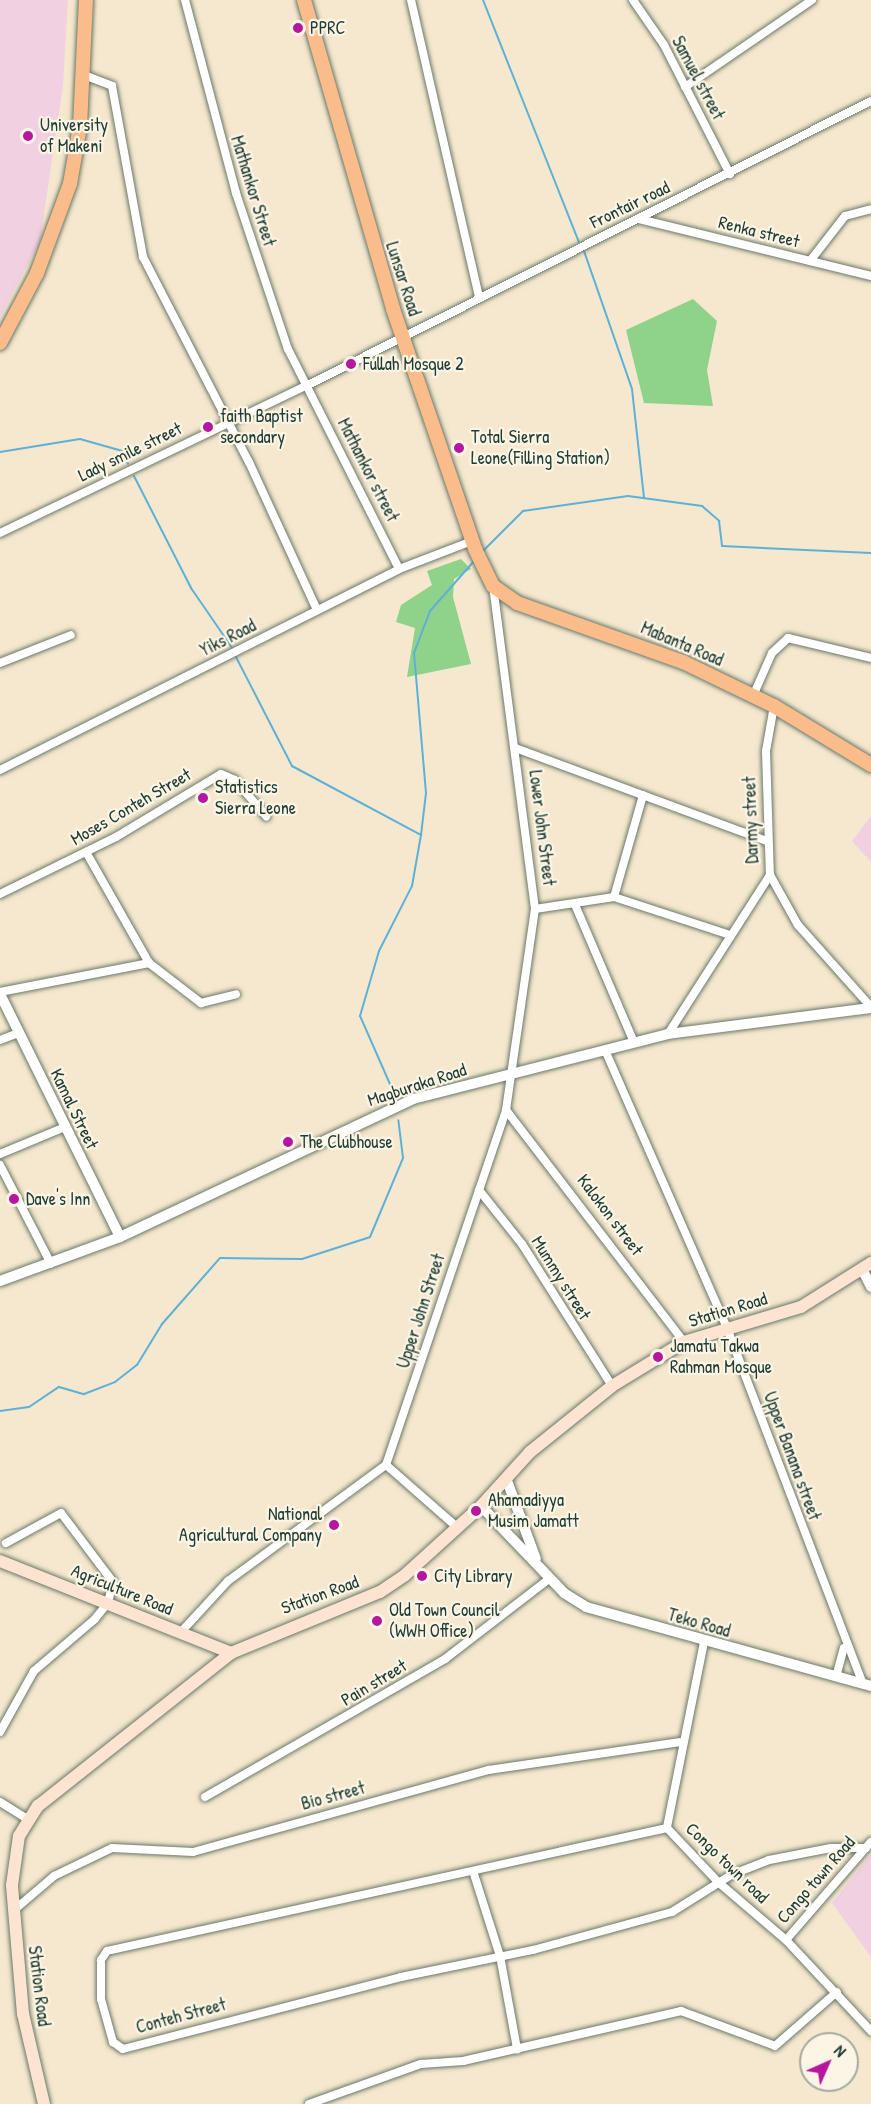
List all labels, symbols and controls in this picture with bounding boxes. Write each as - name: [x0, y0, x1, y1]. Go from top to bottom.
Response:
- place label: PPRC: [310, 17, 345, 39]
- marker: PPRC: [291, 21, 305, 35]
- street label: Samuel street: [667, 33, 729, 123]
- place label: University of Makeni: [40, 115, 108, 158]
- marker: University of Makeni: [21, 129, 35, 143]
- street label: Mathankor Street: [226, 133, 280, 249]
- street label: Frontair road: [587, 177, 673, 233]
- street label: Renka street: [716, 212, 802, 252]
- street label: Lunsar Road: [381, 239, 425, 319]
- place label: Fullah Mosque 2: [363, 353, 464, 375]
- marker: Fullah Mosque 2: [344, 357, 358, 371]
- place label: faith Baptist secondary: [220, 406, 303, 448]
- street label: Mathankor street: [333, 415, 403, 525]
- street label: Lady smile street: [75, 418, 185, 486]
- marker: faith Baptist secondary: [201, 420, 215, 434]
- place label: Total Sierra Leone(Filling Station): [471, 427, 610, 470]
- marker: Total Sierra Leone(Filling Station): [452, 441, 466, 455]
- street label: Yiks Road: [196, 615, 260, 661]
- street label: Mabanta Road: [638, 617, 726, 671]
- street label: Moses Conteh Street: [67, 764, 195, 850]
- street label: Lower John Street: [524, 769, 560, 887]
- street label: Darmy street: [739, 776, 763, 864]
- place label: Statistics Sierra Leone: [215, 777, 296, 820]
- marker: Statistics Sierra Leone: [196, 791, 210, 805]
- street label: Magburaka Road: [365, 1059, 469, 1111]
- street label: Kamal Street: [45, 1065, 103, 1153]
- place label: The Clubhouse: [300, 1131, 393, 1153]
- marker: The Clubhouse: [281, 1135, 295, 1149]
- street label: Kalokon street: [572, 1170, 648, 1260]
- place label: Dave's Inn: [26, 1188, 90, 1210]
- marker: Dave's Inn: [7, 1192, 21, 1206]
- street label: Mummy street: [527, 1232, 595, 1324]
- street label: Upper John Street: [392, 1251, 450, 1371]
- street label: Station Road: [686, 1288, 770, 1332]
- place label: Jamatu Takwa Rahman Mosque: [670, 1336, 772, 1378]
- marker: Jamatu Takwa Rahman Mosque: [651, 1350, 665, 1364]
- street label: Upper Banana street: [759, 1389, 825, 1523]
- place label: Ahamadiyya Musim Jamatt: [488, 1490, 579, 1532]
- place label: National Agricultural Company: [179, 1504, 322, 1546]
- marker: Ahamadiyya Musim Jamatt: [469, 1504, 483, 1518]
- marker: National Agricultural Company: [327, 1518, 341, 1532]
- street label: Agriculture Road: [68, 1560, 176, 1620]
- place label: City Library: [434, 1565, 513, 1587]
- marker: City Library: [415, 1569, 429, 1583]
- street label: Station Road: [278, 1571, 362, 1619]
- place label: Old Town Council (WWH Office): [389, 1600, 500, 1642]
- street label: Teko Road: [665, 1604, 733, 1642]
- marker: Old Town Council (WWH Office): [370, 1614, 384, 1628]
- street label: Pain street: [337, 1655, 411, 1711]
- street label: Bio street: [299, 1777, 367, 1815]
- street label: Congo town road: [681, 1818, 773, 1908]
- street label: Congo town Road: [772, 1832, 860, 1928]
- street label: Station Road: [23, 1945, 55, 2027]
- street label: Conteh Street: [134, 1994, 228, 2038]
- north arrow: [799, 2032, 859, 2092]
- text: N: [830, 2040, 851, 2061]

